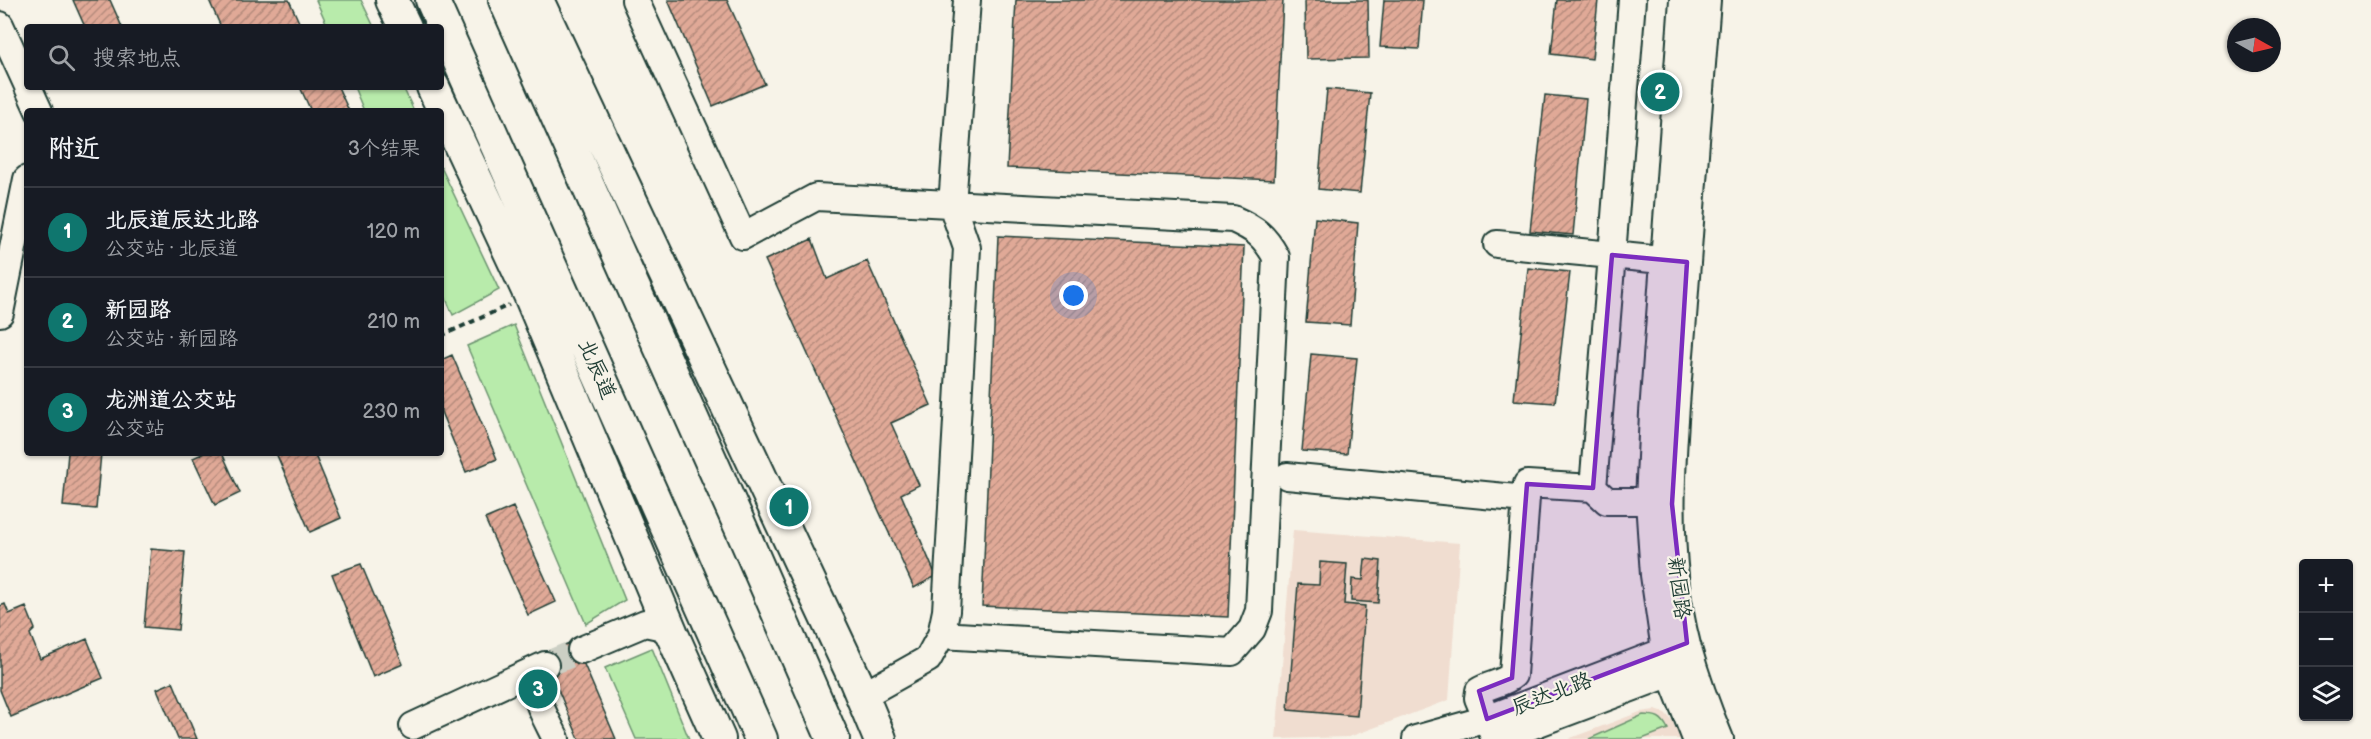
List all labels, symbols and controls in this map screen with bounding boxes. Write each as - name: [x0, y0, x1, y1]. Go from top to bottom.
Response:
- north arrow: [2227, 18, 2281, 72]
- search box: [24, 24, 444, 90]
- icon: search: [45, 41, 78, 74]
- text: 搜索地点: [93, 45, 181, 72]
- pin: 2: [1640, 70, 1680, 115]
- text: 附近: [48, 134, 100, 165]
- text: 3个结果: [348, 137, 420, 161]
- text: 北辰道辰达北路: [105, 207, 259, 234]
- text: 1: [63, 220, 72, 244]
- text: 120 m: [367, 220, 420, 244]
- text: 公交站 · 北辰道: [105, 237, 238, 261]
- your location: [1059, 281, 1088, 310]
- text: 新园路: [105, 297, 171, 324]
- text: 2: [62, 310, 73, 334]
- text: 210 m: [367, 310, 420, 334]
- text: 公交站 · 新园路: [105, 327, 238, 351]
- street label: 北辰道: [573, 335, 621, 403]
- text: 龙洲道公交站: [105, 387, 237, 414]
- text: 3: [62, 400, 73, 424]
- text: 230 m: [363, 400, 420, 424]
- text: 公交站: [105, 417, 165, 441]
- pin: 1: [770, 484, 808, 530]
- street label: 新园路: [1663, 555, 1695, 621]
- map controls: [2299, 559, 2353, 721]
- button: +: [2299, 559, 2353, 613]
- button: −: [2299, 613, 2353, 667]
- pin: 3: [518, 666, 558, 712]
- street label: 辰达北路: [1508, 667, 1596, 721]
- button: layers: [2299, 667, 2353, 721]

